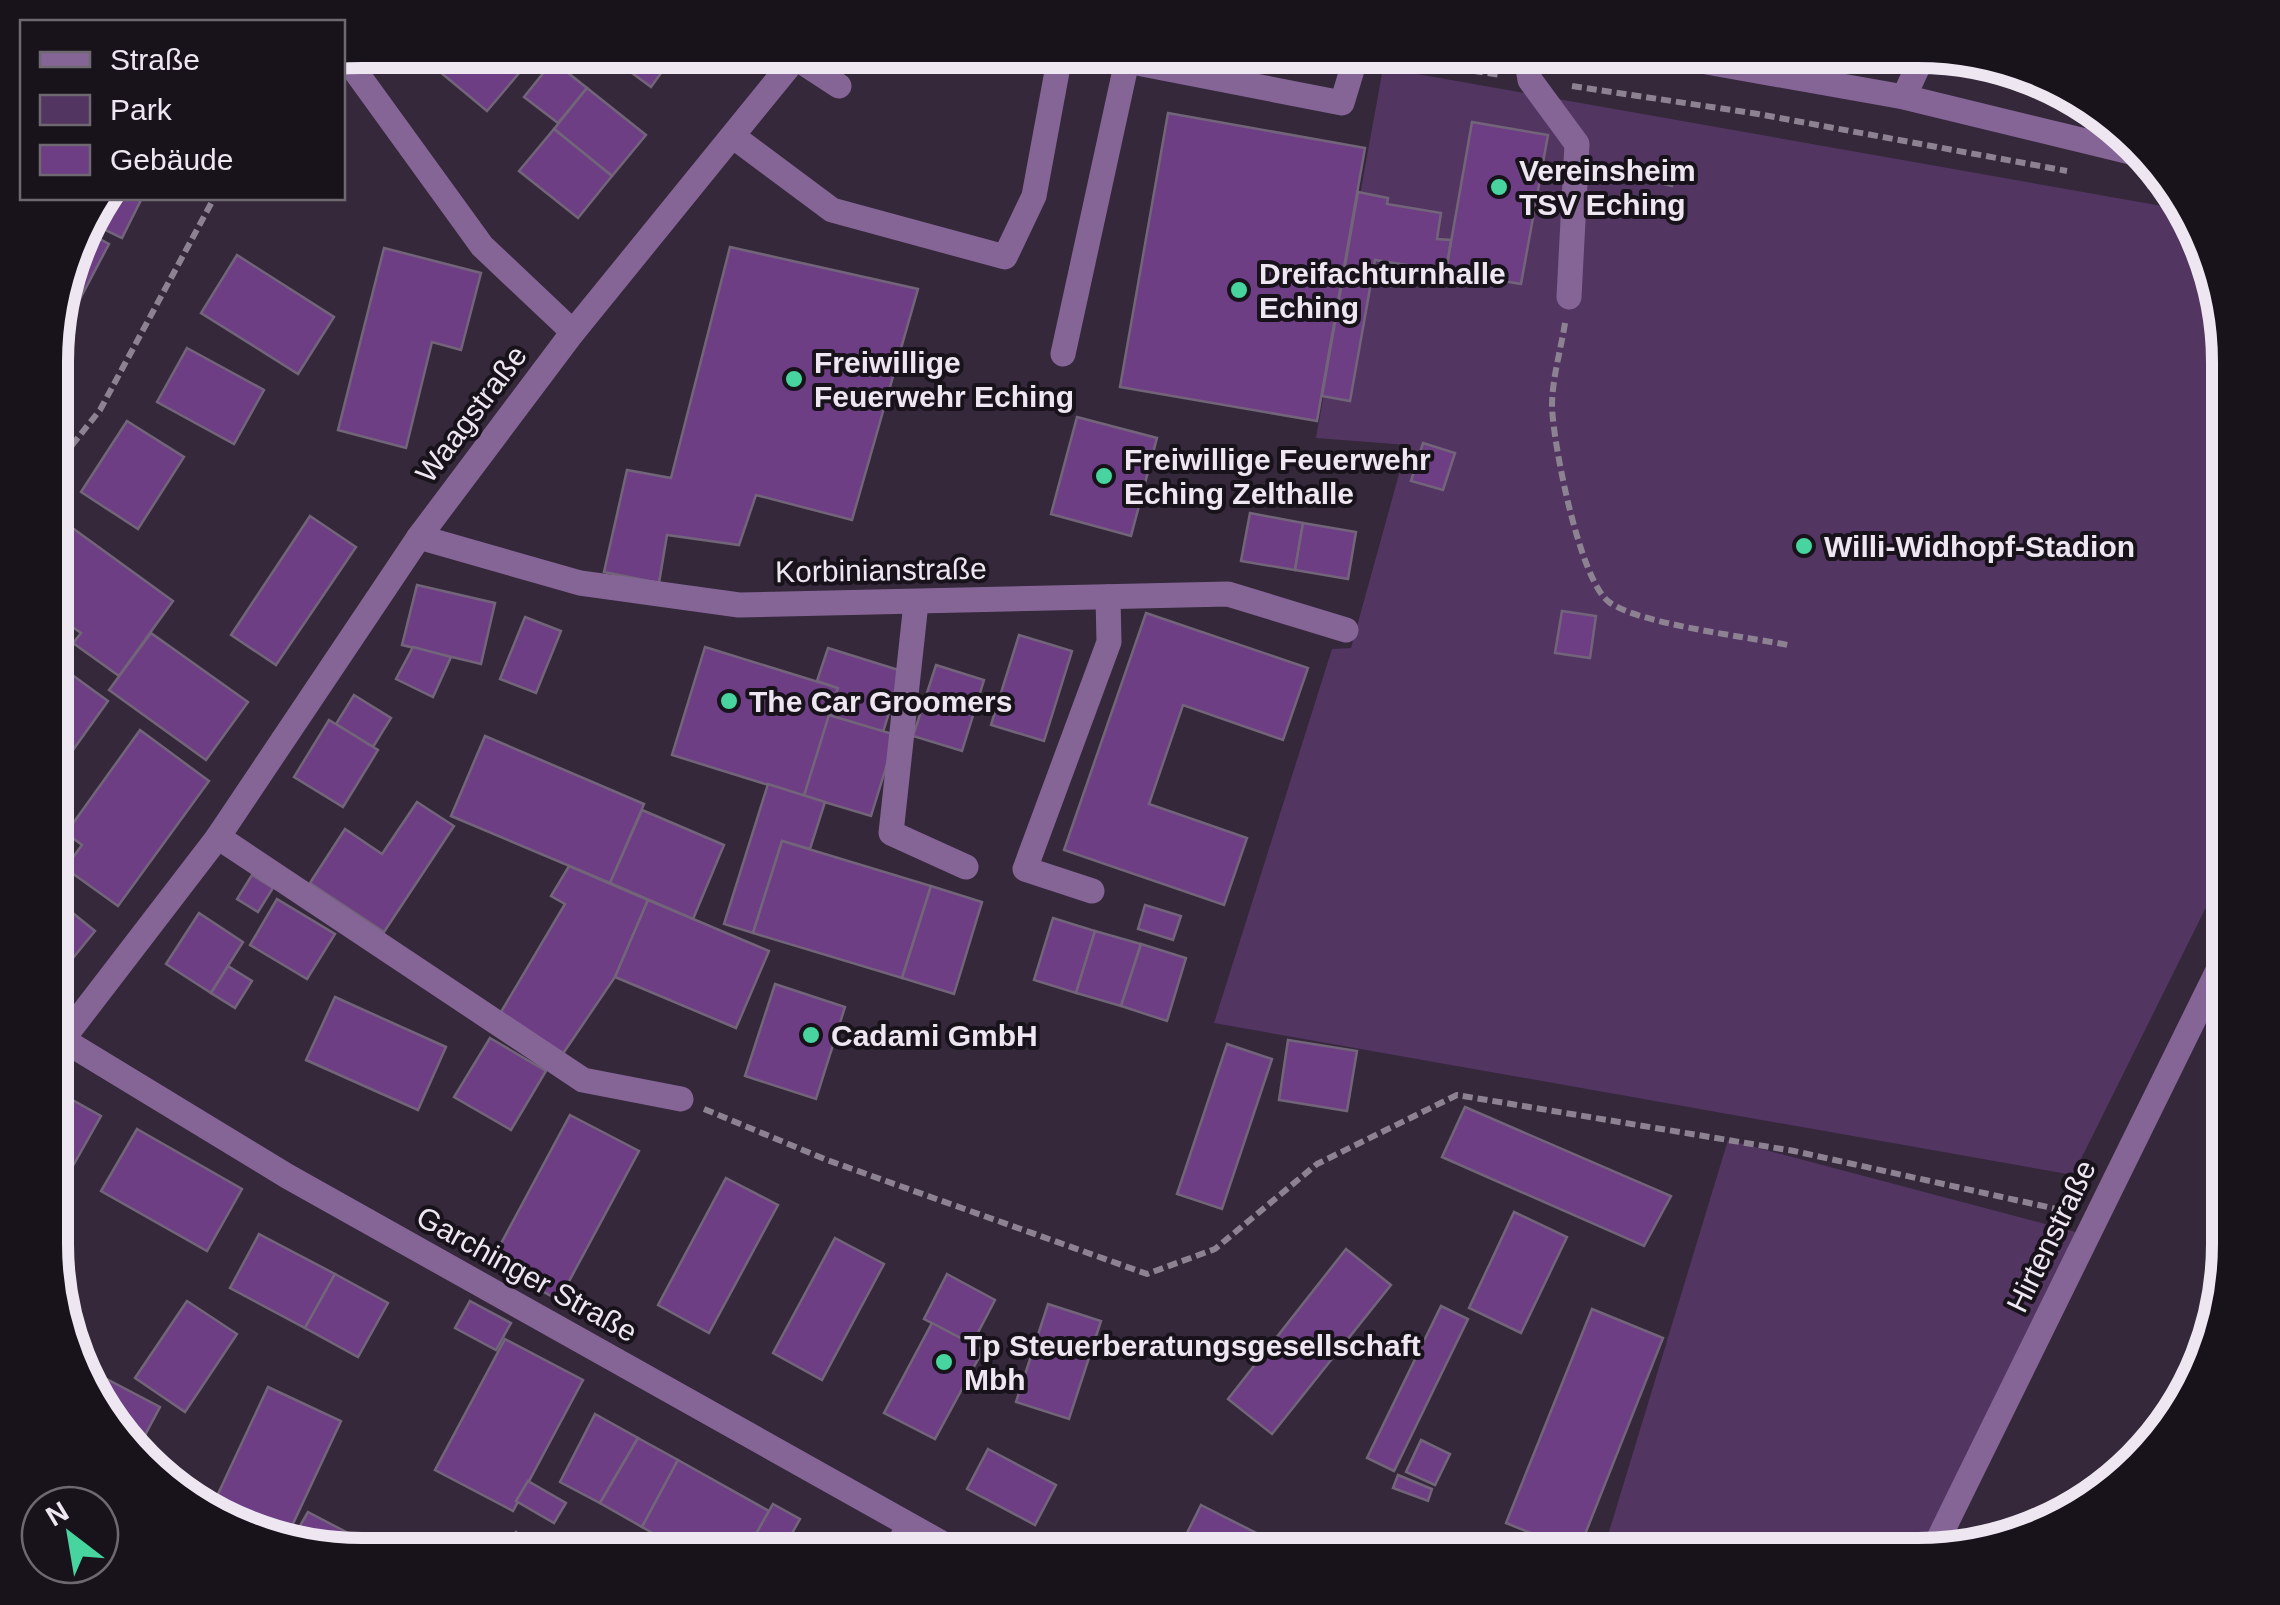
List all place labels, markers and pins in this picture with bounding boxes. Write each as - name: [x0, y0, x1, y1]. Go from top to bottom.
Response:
- place label: Vereinsheim TSV Eching: [1519, 154, 1696, 221]
- marker: Vereinsheim TSV Eching: [1488, 176, 1510, 198]
- place label: Dreifachturnhalle Eching: [1259, 257, 1506, 324]
- marker: Dreifachturnhalle Eching: [1228, 279, 1250, 301]
- place label: Freiwillige Feuerwehr Eching: [814, 346, 1074, 413]
- marker: Freiwillige Feuerwehr Eching: [783, 368, 805, 390]
- place label: Freiwillige Feuerwehr Eching Zelthalle: [1124, 443, 1431, 510]
- marker: Freiwillige Feuerwehr Eching Zelthalle: [1093, 465, 1115, 487]
- place label: Willi-Widhopf-Stadion: [1824, 530, 2135, 563]
- marker: Willi-Widhopf-Stadion: [1793, 535, 1815, 557]
- place label: The Car Groomers: [749, 685, 1012, 718]
- marker: The Car Groomers: [718, 690, 740, 712]
- place label: Cadami GmbH: [831, 1019, 1038, 1052]
- marker: Cadami GmbH: [800, 1024, 822, 1046]
- place label: Tp Steuerberatungsgesellschaft Mbh: [964, 1329, 1421, 1396]
- marker: Tp Steuerberatungsgesellschaft Mbh: [933, 1351, 955, 1373]

